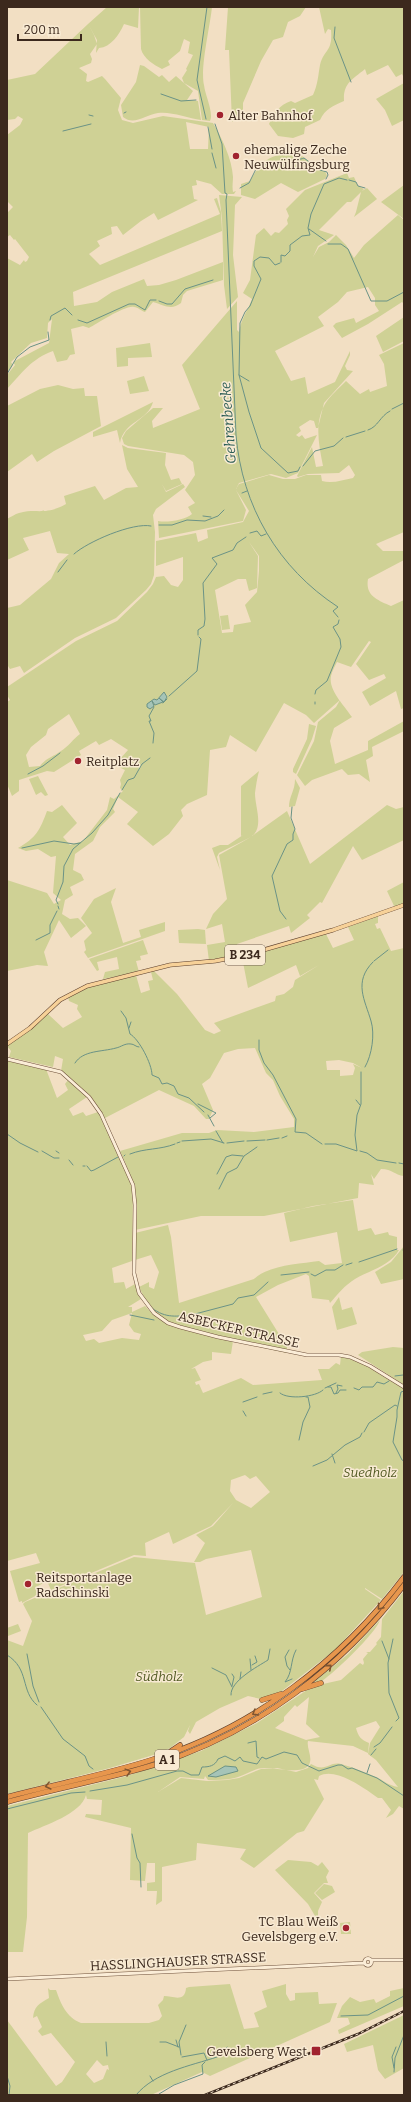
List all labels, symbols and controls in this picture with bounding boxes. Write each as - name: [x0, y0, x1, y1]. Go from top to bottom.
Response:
- scale bar: [18, 16, 81, 42]
- text: 200 m: [24, 23, 60, 37]
- place label: Alter Bahnhof: [228, 108, 314, 123]
- marker: Alter Bahnhof: [215, 110, 225, 120]
- place label: ehemalige Zeche Neuwülfingsburg: [244, 142, 350, 172]
- marker: ehemalige Zeche Neuwülfingsburg: [231, 151, 241, 161]
- water label: Gehrenbecke: [217, 381, 240, 465]
- place label: Reitplatz: [86, 754, 139, 769]
- marker: Reitplatz: [73, 756, 83, 766]
- road number: B 234: [225, 945, 265, 965]
- street label: ASBECKER STRASSE: [177, 1308, 301, 1351]
- park label: Suedholz: [343, 1465, 397, 1480]
- place label: Reitsportanlage Radschinski: [36, 1570, 132, 1600]
- marker: Reitsportanlage Radschinski: [23, 1579, 33, 1589]
- one-way arrow: [377, 1603, 384, 1610]
- one-way arrow: [324, 1664, 332, 1671]
- park label: Südholz: [135, 1669, 183, 1684]
- one-way arrow: [252, 1708, 259, 1716]
- road number: A 1: [155, 1750, 179, 1770]
- one-way arrow: [124, 1769, 131, 1777]
- one-way arrow: [45, 1782, 51, 1790]
- place label: TC Blau Weiß Gevelsbgerg e.V.: [242, 1914, 339, 1944]
- marker: TC Blau Weiß Gevelsbgerg e.V.: [341, 1923, 351, 1933]
- street label: HASSLINGHAUSER STRASSE: [90, 1949, 266, 1974]
- place label: Gevelsberg West: [207, 2044, 307, 2059]
- marker: Gevelsberg West: [310, 2045, 322, 2057]

